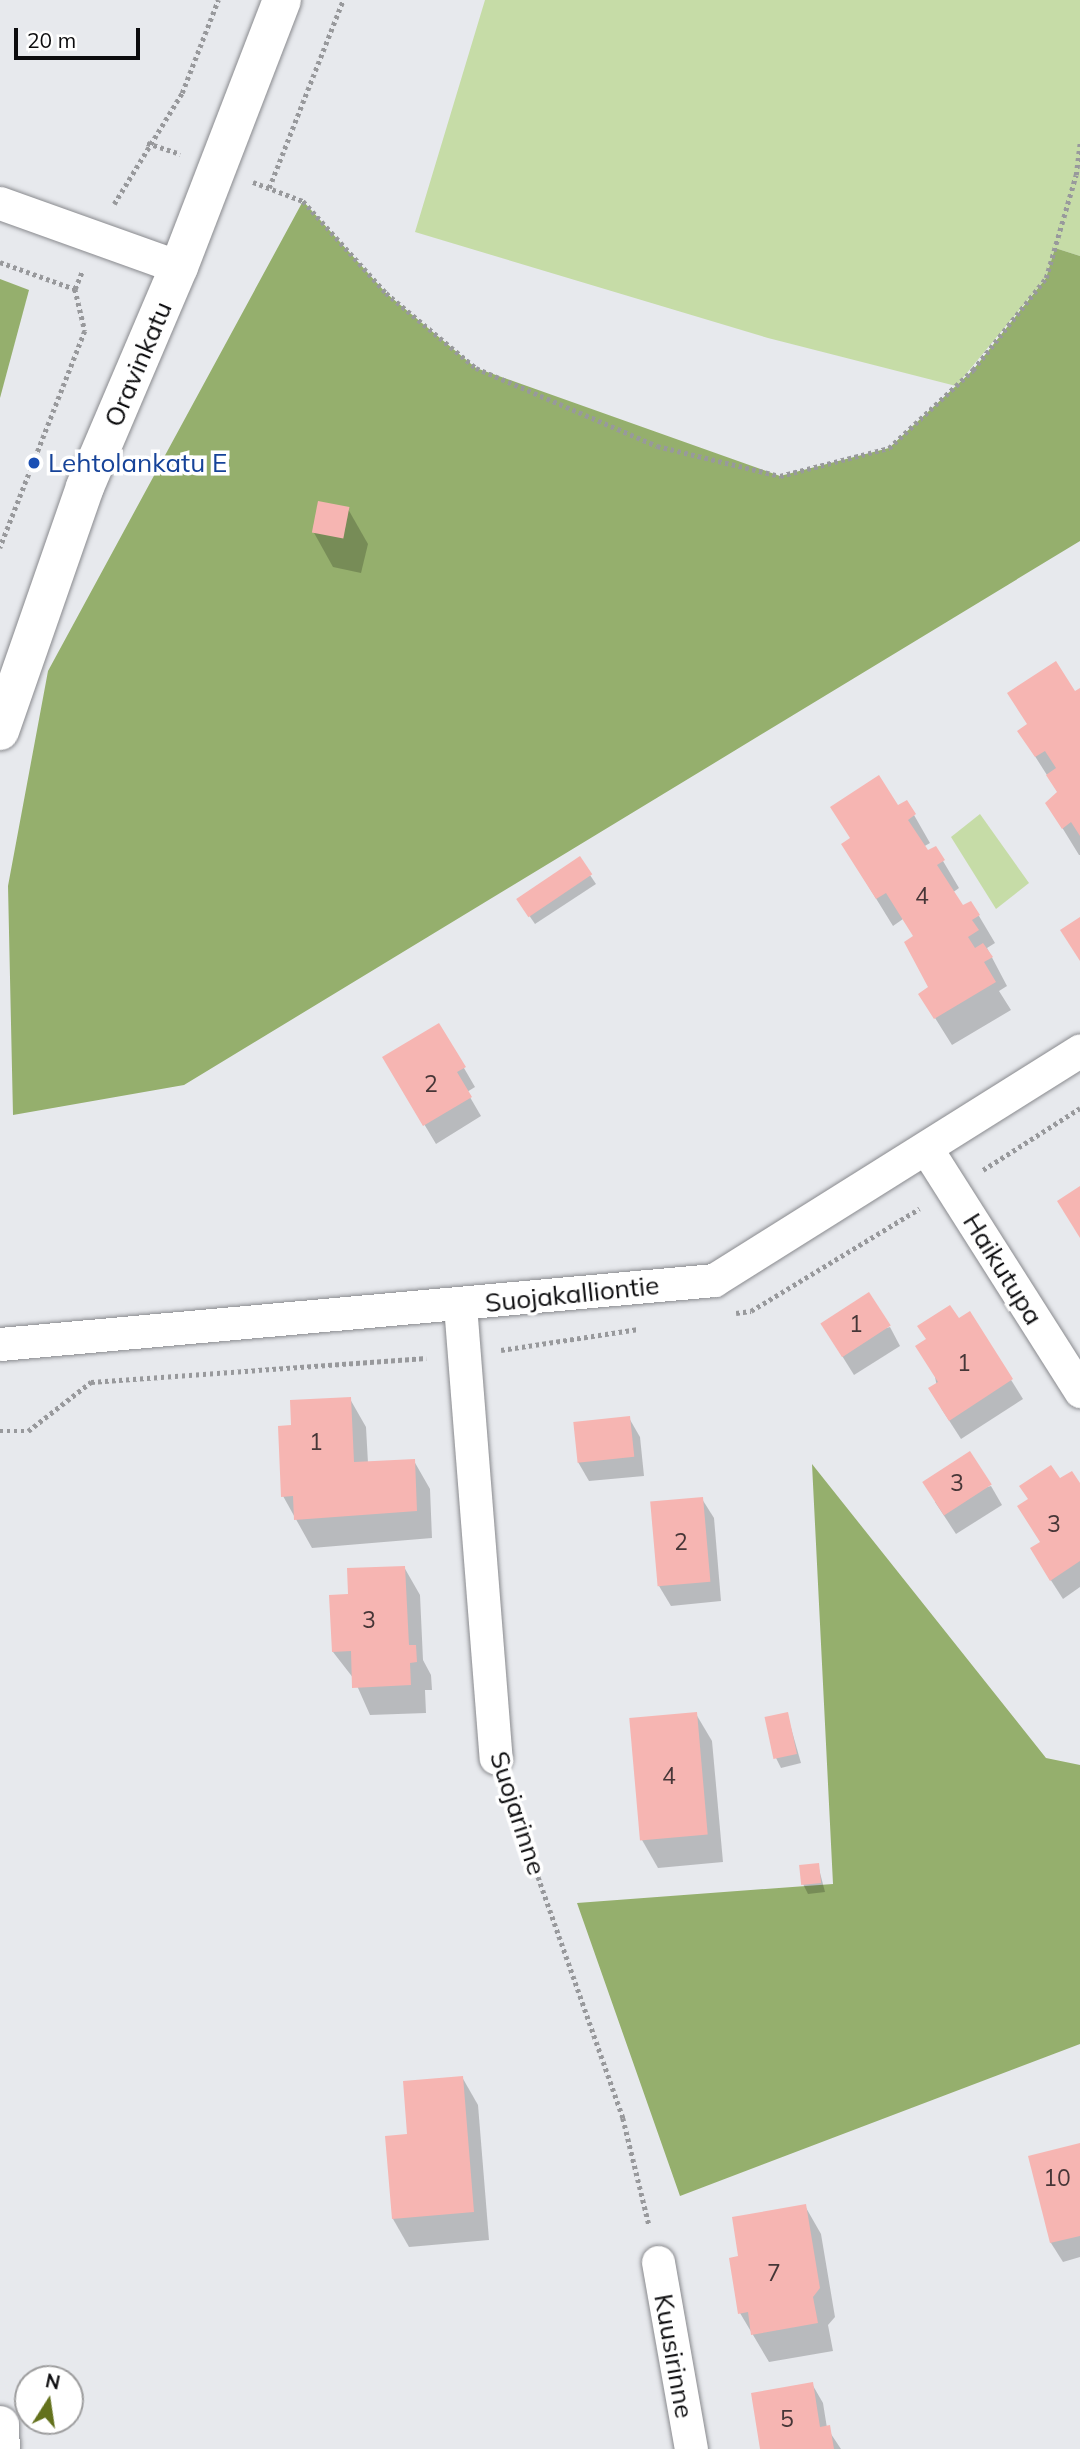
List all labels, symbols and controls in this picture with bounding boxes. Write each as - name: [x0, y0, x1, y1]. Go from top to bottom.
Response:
- scale bar: [18, 14, 144, 58]
- text: 20 m: [27, 27, 76, 53]
- street label: Oravinkatu: [98, 297, 178, 431]
- place label: Lehtolankatu E: [48, 447, 227, 479]
- marker: Lehtolankatu E: [26, 455, 42, 471]
- house number: 4: [915, 882, 929, 910]
- house number: 2: [424, 1070, 438, 1098]
- street label: Haikutupa: [957, 1208, 1049, 1330]
- street label: Suojakalliontie: [483, 1269, 661, 1319]
- house number: 1: [849, 1310, 863, 1338]
- house number: 1: [957, 1349, 971, 1377]
- house number: 1: [309, 1428, 323, 1456]
- house number: 3: [950, 1469, 964, 1497]
- house number: 3: [1047, 1510, 1061, 1538]
- house number: 2: [674, 1528, 688, 1556]
- house number: 3: [362, 1606, 376, 1634]
- street label: Suojarinne: [483, 1747, 553, 1879]
- house number: 4: [662, 1762, 676, 1790]
- house number: 10: [1043, 2164, 1071, 2192]
- house number: 7: [767, 2259, 781, 2287]
- street label: Kuusirinne: [648, 2291, 700, 2421]
- north arrow: [14, 2365, 84, 2435]
- text: N: [43, 2368, 62, 2395]
- house number: 5: [780, 2405, 794, 2433]

